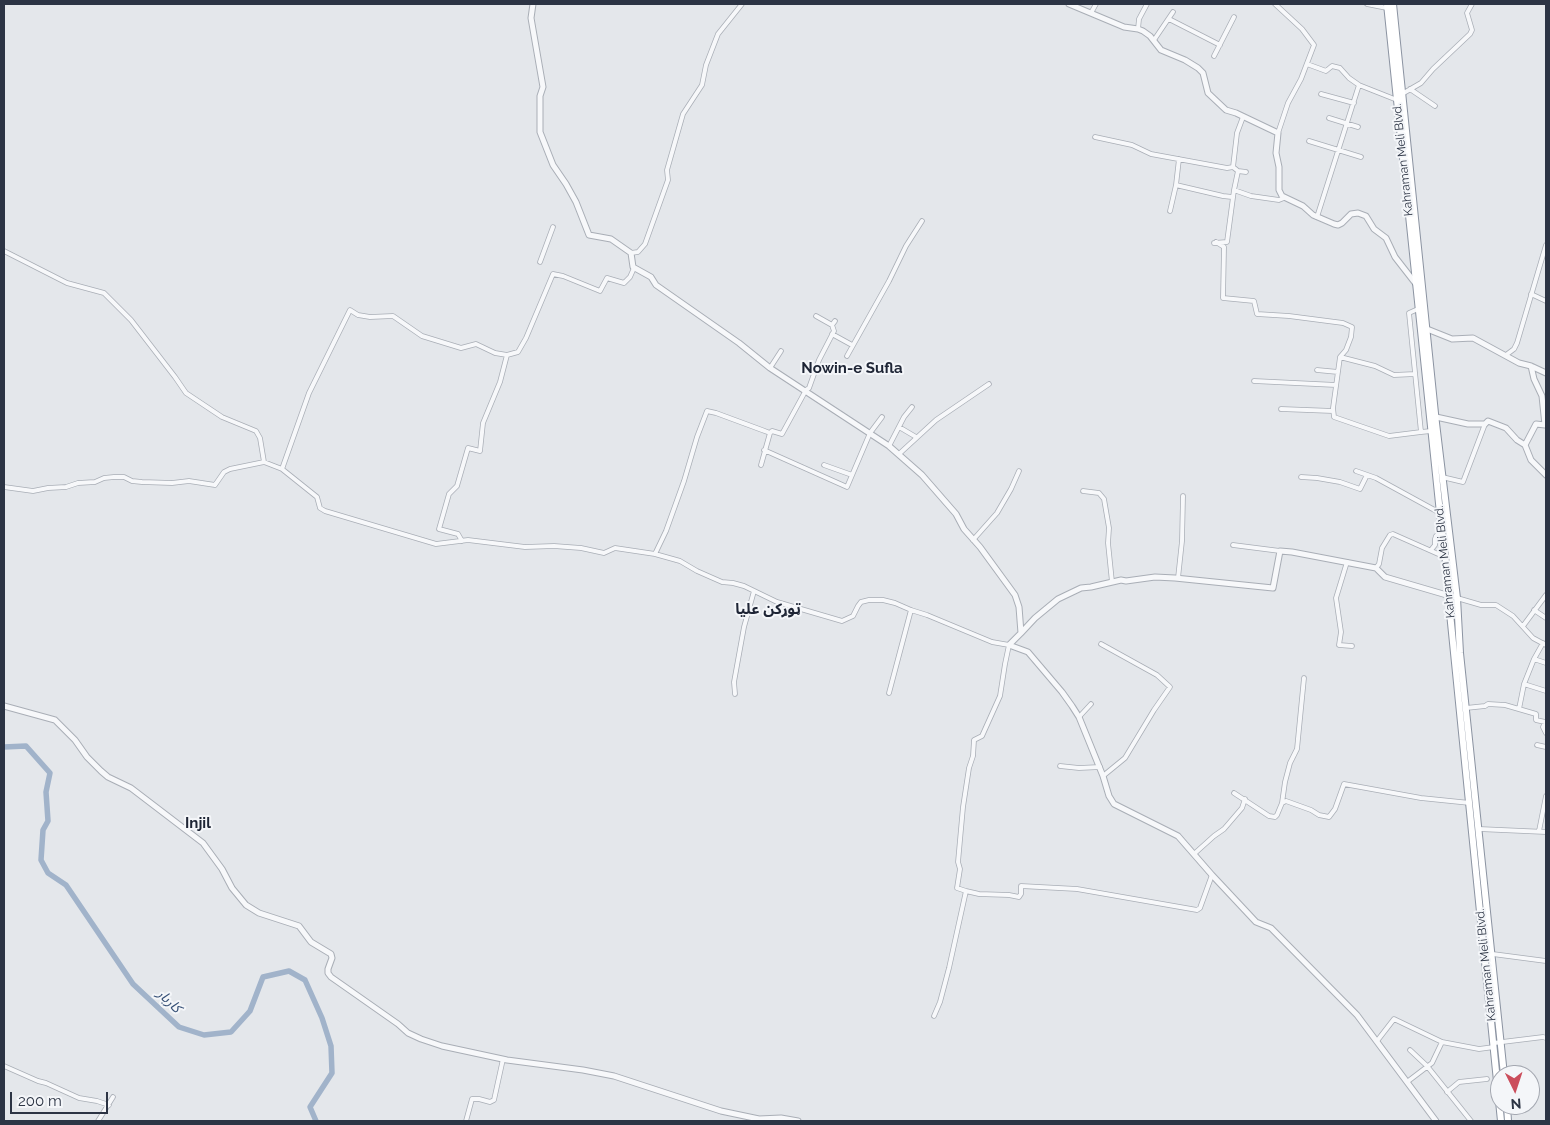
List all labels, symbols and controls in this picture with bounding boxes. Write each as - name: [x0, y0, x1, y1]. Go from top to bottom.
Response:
- street label: Kahraman Meli Blvd.: [1390, 103, 1416, 217]
- district label: Nowin-e Sufla: [801, 359, 903, 377]
- street label: Kahraman Meli Blvd.: [1432, 505, 1458, 619]
- district label: ټوړکن علیا: [735, 600, 801, 618]
- district label: Injil: [185, 814, 211, 832]
- street label: Kahraman Meli Blvd.: [1473, 908, 1499, 1022]
- water label: کاربار: [153, 985, 185, 1017]
- north arrow: [1490, 1065, 1540, 1115]
- scale bar: [12, 1082, 110, 1114]
- text: 200 m: [18, 1092, 62, 1110]
- text: N: [1510, 1096, 1522, 1112]

